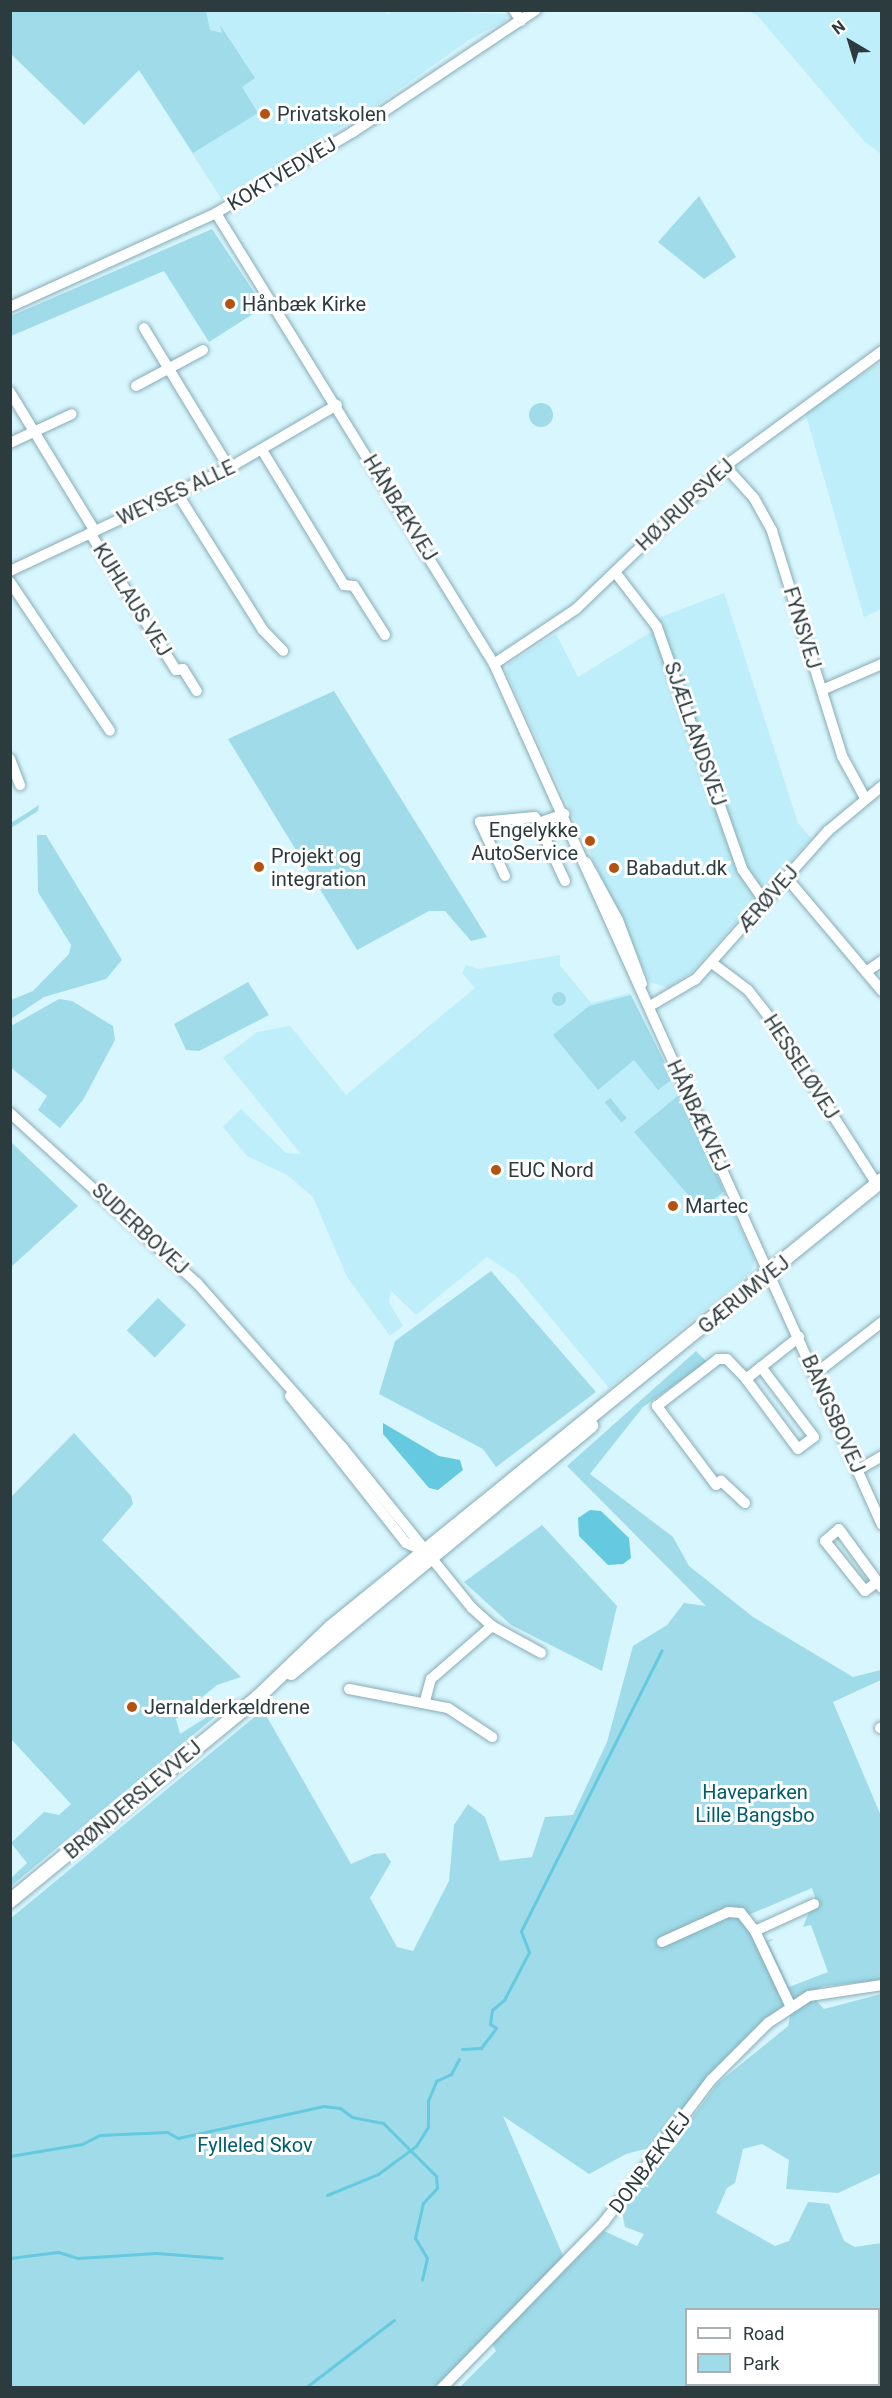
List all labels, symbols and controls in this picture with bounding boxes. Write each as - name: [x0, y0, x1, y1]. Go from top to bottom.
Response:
- north arrow: [820, 12, 880, 72]
- text: N: [828, 16, 849, 38]
- place label: Privatskolen: [277, 102, 387, 126]
- marker: Privatskolen: [258, 107, 272, 121]
- street label: KOKTVEDVEJ: [223, 132, 341, 216]
- place label: Hånbæk Kirke: [242, 292, 366, 316]
- marker: Hånbæk Kirke: [223, 297, 237, 311]
- street label: HÅNBÆKVEJ: [358, 451, 442, 565]
- street label: HØJRUPSVEJ: [631, 454, 739, 556]
- street label: WEYSES ALLE: [113, 455, 239, 531]
- street label: KUHLAUS VEJ: [88, 539, 176, 661]
- street label: FYNSVEJ: [778, 584, 826, 672]
- street label: SJÆLLANDSVEJ: [659, 659, 731, 809]
- place label: Engelykke AutoService: [471, 818, 578, 865]
- marker: Engelykke AutoService: [583, 834, 597, 848]
- place label: Projekt og integration: [271, 844, 366, 891]
- place label: Babadut.dk: [626, 856, 727, 880]
- marker: Projekt og integration: [252, 860, 266, 874]
- marker: Babadut.dk: [607, 861, 621, 875]
- street label: ÆRØVEJ: [733, 861, 803, 937]
- street label: HESSELØVEJ: [758, 1010, 844, 1124]
- street label: HÅNBÆKVEJ: [662, 1056, 734, 1176]
- place label: EUC Nord: [508, 1158, 594, 1182]
- marker: EUC Nord: [489, 1163, 503, 1177]
- street label: SUDERBOVEJ: [87, 1178, 193, 1280]
- place label: Martec: [685, 1194, 748, 1218]
- marker: Martec: [666, 1199, 680, 1213]
- street label: GÆRUMVEJ: [694, 1251, 794, 1339]
- street label: BANGSBOVEJ: [796, 1351, 870, 1477]
- place label: Jernalderkældrene: [144, 1695, 310, 1719]
- marker: Jernalderkældrene: [125, 1700, 139, 1714]
- street label: BRØNDERSLEVVEJ: [60, 1736, 206, 1864]
- park label: Haveparken Lille Bangsbo: [695, 1781, 815, 1828]
- street label: DONBÆKVEJ: [604, 2108, 696, 2218]
- park label: Fylleled Skov: [197, 2133, 313, 2157]
- legend: [685, 2308, 880, 2386]
- text: Road: [743, 2323, 784, 2344]
- text: Park: [743, 2353, 779, 2374]

